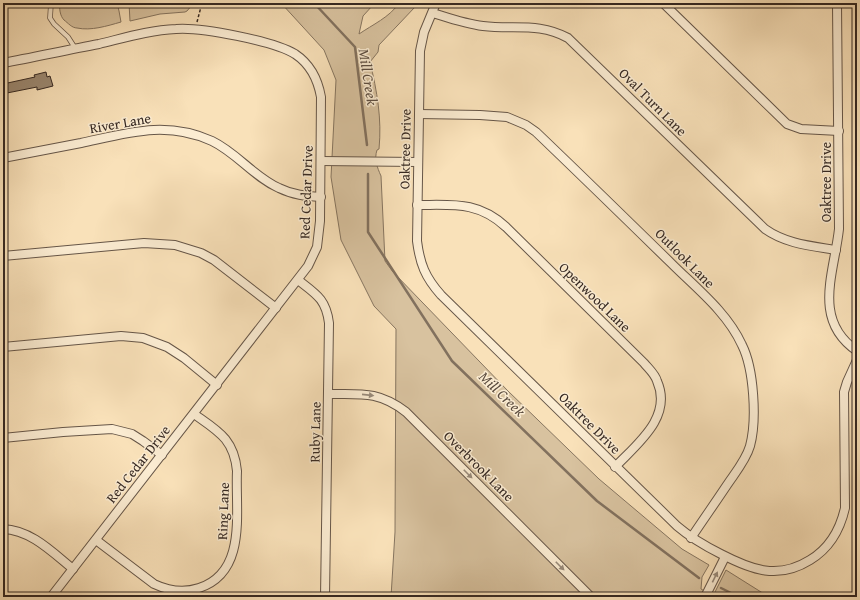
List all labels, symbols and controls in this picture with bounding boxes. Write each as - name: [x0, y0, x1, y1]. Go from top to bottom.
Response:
- water label: Mill Creek: [354, 47, 383, 107]
- street label: Oval Turn Lane: [615, 64, 692, 141]
- street label: River Lane: [88, 108, 153, 138]
- street label: Oaktree Drive: [394, 108, 416, 189]
- street label: Oaktree Drive: [816, 141, 836, 222]
- street label: Red Cedar Drive: [294, 144, 318, 239]
- street label: Outlook Lane: [651, 224, 720, 293]
- street label: Openwood Lane: [555, 258, 636, 337]
- water label: Mill Creek: [475, 366, 530, 421]
- street label: Oaktree Drive: [555, 388, 626, 459]
- one-way arrow: [362, 392, 374, 398]
- street label: Ruby Lane: [304, 401, 326, 463]
- street label: Red Cedar Drive: [101, 421, 175, 507]
- street label: Overbrook Lane: [439, 426, 519, 506]
- one-way arrow: [463, 469, 473, 479]
- street label: Ring Lane: [212, 481, 234, 540]
- one-way arrow: [555, 561, 565, 571]
- one-way arrow: [712, 571, 718, 583]

